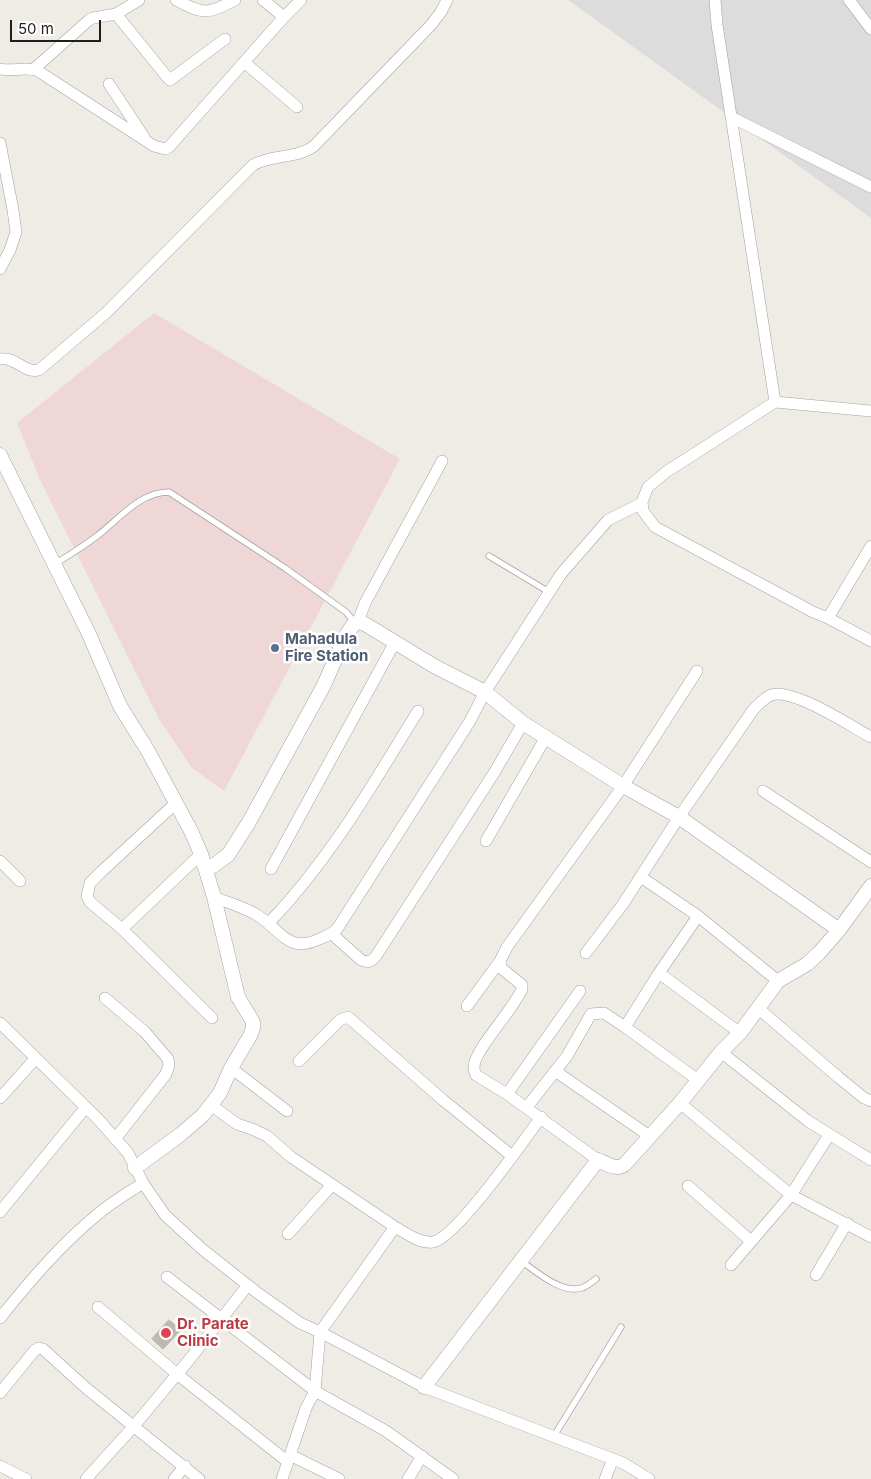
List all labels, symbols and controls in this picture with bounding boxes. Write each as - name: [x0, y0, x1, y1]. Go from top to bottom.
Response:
- scale bar: [12, 10, 104, 42]
- text: 50 m: [18, 19, 54, 38]
- place label: Mahadula Fire Station: [285, 630, 368, 665]
- marker: Mahadula Fire Station: [269, 642, 281, 654]
- place label: Dr. Parate Clinic: [177, 1315, 249, 1350]
- marker: Dr. Parate Clinic: [159, 1326, 173, 1340]

